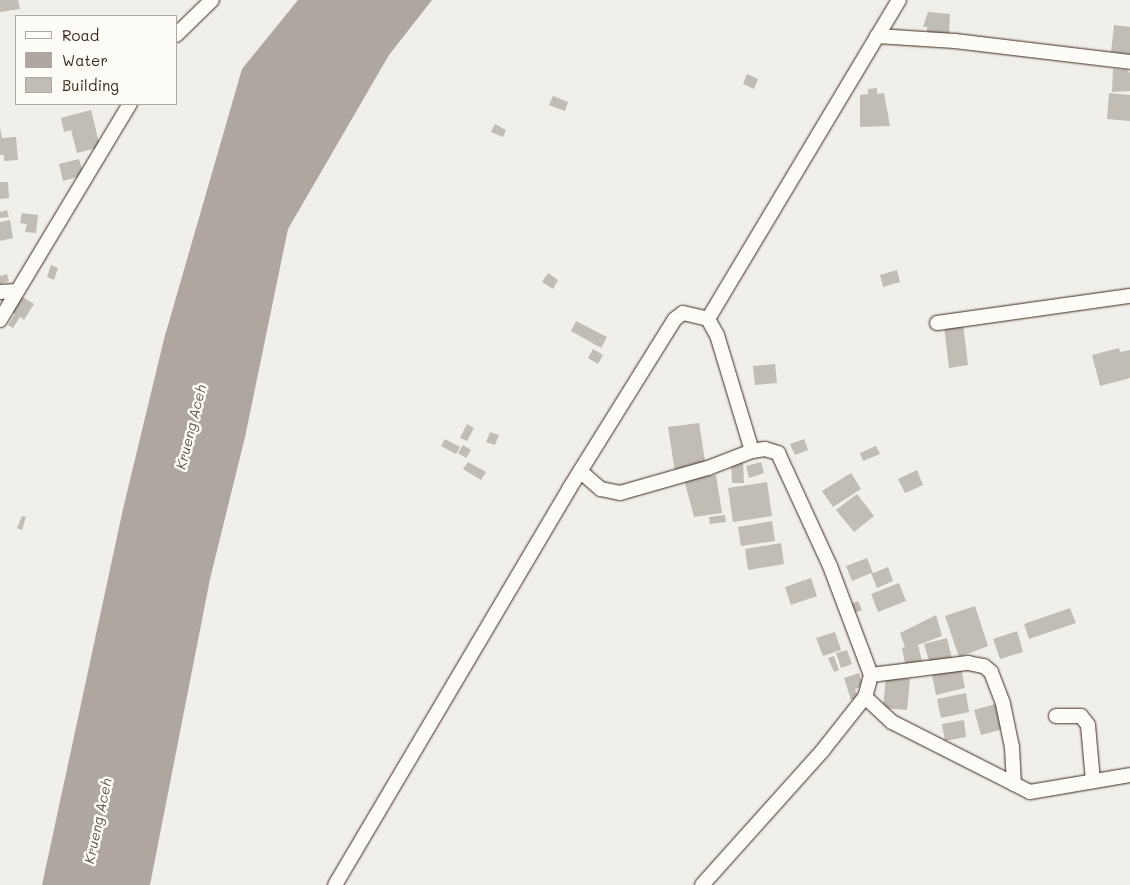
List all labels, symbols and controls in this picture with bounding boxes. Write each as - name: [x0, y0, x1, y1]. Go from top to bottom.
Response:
- legend: [15, 15, 178, 105]
- text: Road: [62, 25, 99, 45]
- text: Water: [62, 50, 108, 70]
- text: Building: [62, 75, 119, 95]
- water label: Krueng Aceh: [172, 383, 210, 471]
- water label: Krueng Aceh: [81, 777, 115, 865]

